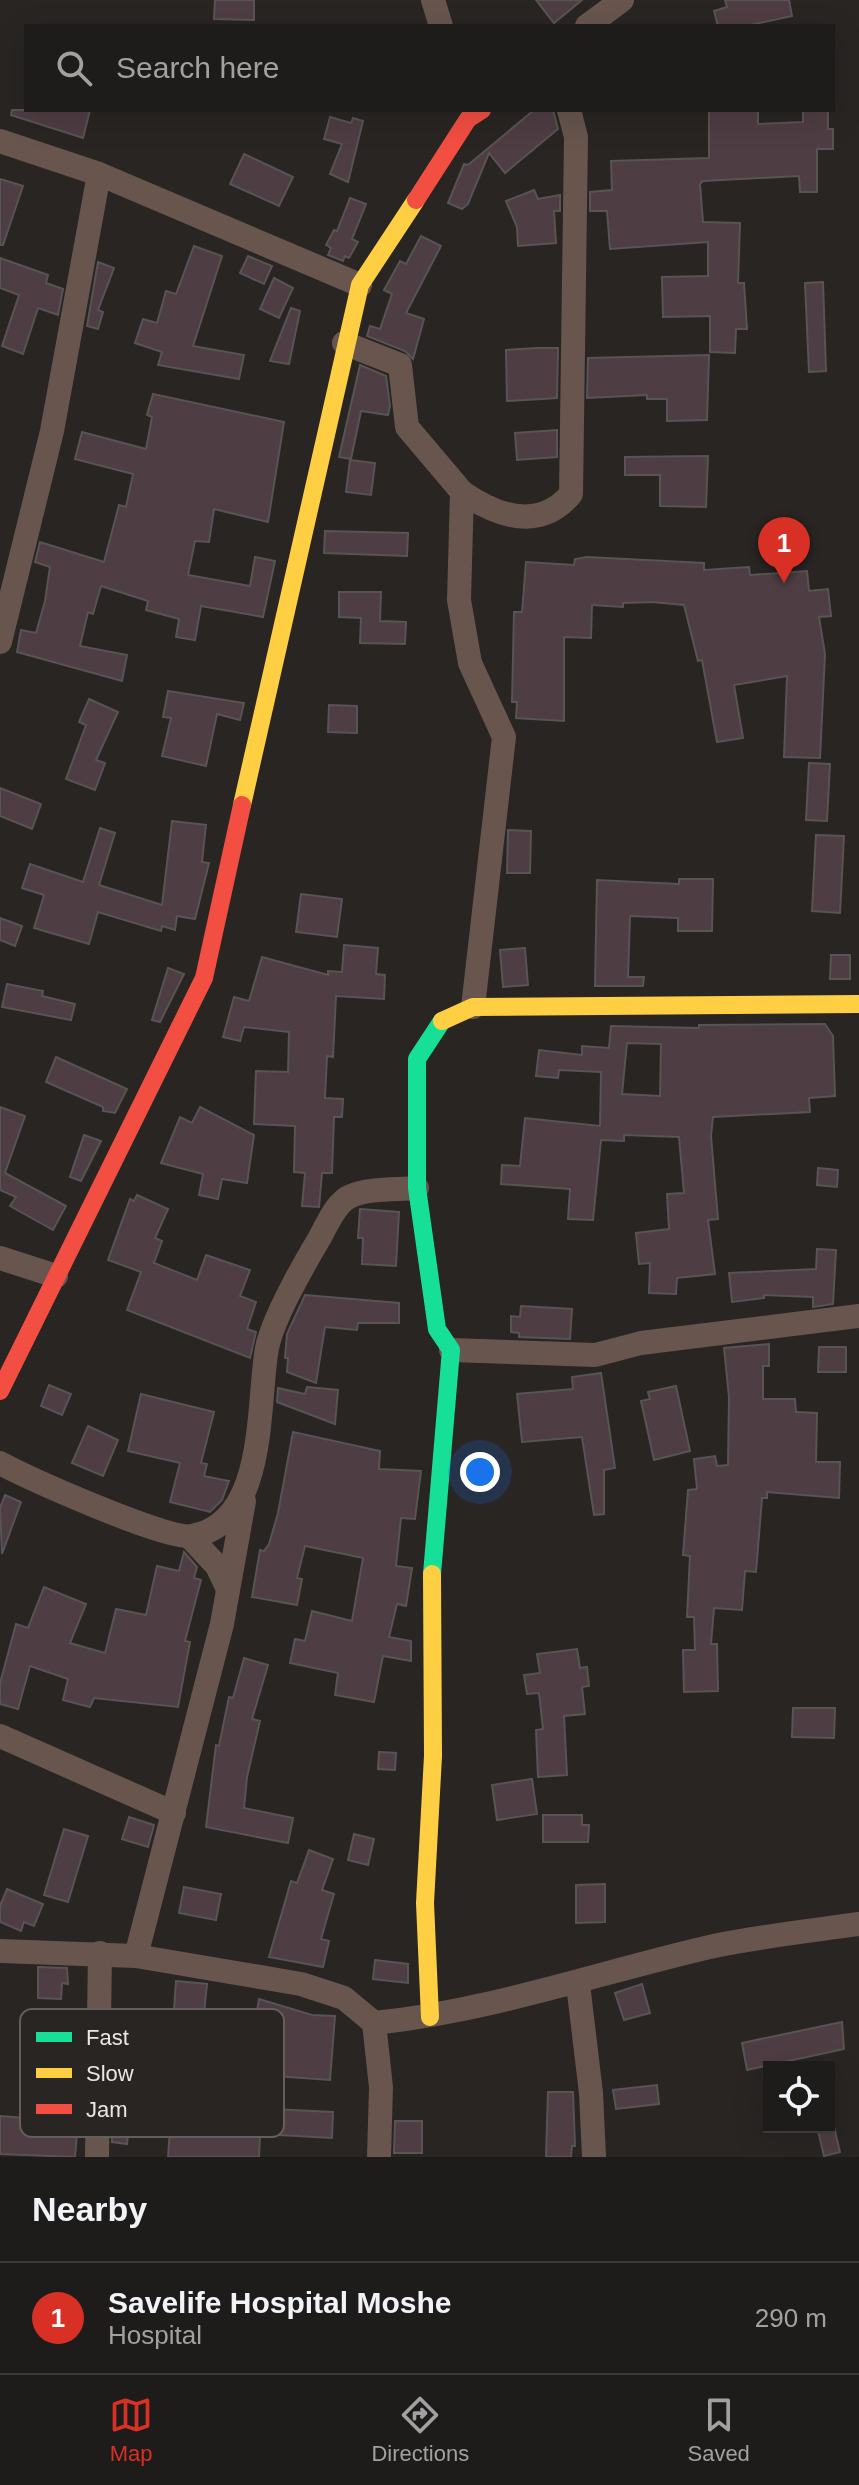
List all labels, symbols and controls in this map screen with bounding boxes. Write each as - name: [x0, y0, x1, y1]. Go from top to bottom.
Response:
- search box: [24, 24, 835, 112]
- icon: search: [52, 46, 96, 90]
- text: Search here: [116, 51, 279, 84]
- pin: 1: [758, 517, 810, 583]
- your location: [460, 1452, 500, 1492]
- legend: [20, 2009, 284, 2137]
- text: Fast: [86, 2025, 129, 2050]
- text: Slow: [86, 2061, 134, 2086]
- map controls: [763, 2061, 835, 2133]
- button: locate: [763, 2061, 835, 2133]
- text: Jam: [86, 2097, 128, 2122]
- text: Nearby: [32, 2190, 147, 2228]
- text: Savelife Hospital Moshe: [108, 2286, 451, 2319]
- text: 1: [51, 2303, 65, 2333]
- text: 290 m: [755, 2303, 827, 2333]
- text: Hospital: [108, 2320, 202, 2350]
- tab: Map: [109, 2393, 153, 2467]
- tab: Directions: [371, 2393, 469, 2467]
- tab: Saved: [687, 2393, 750, 2467]

